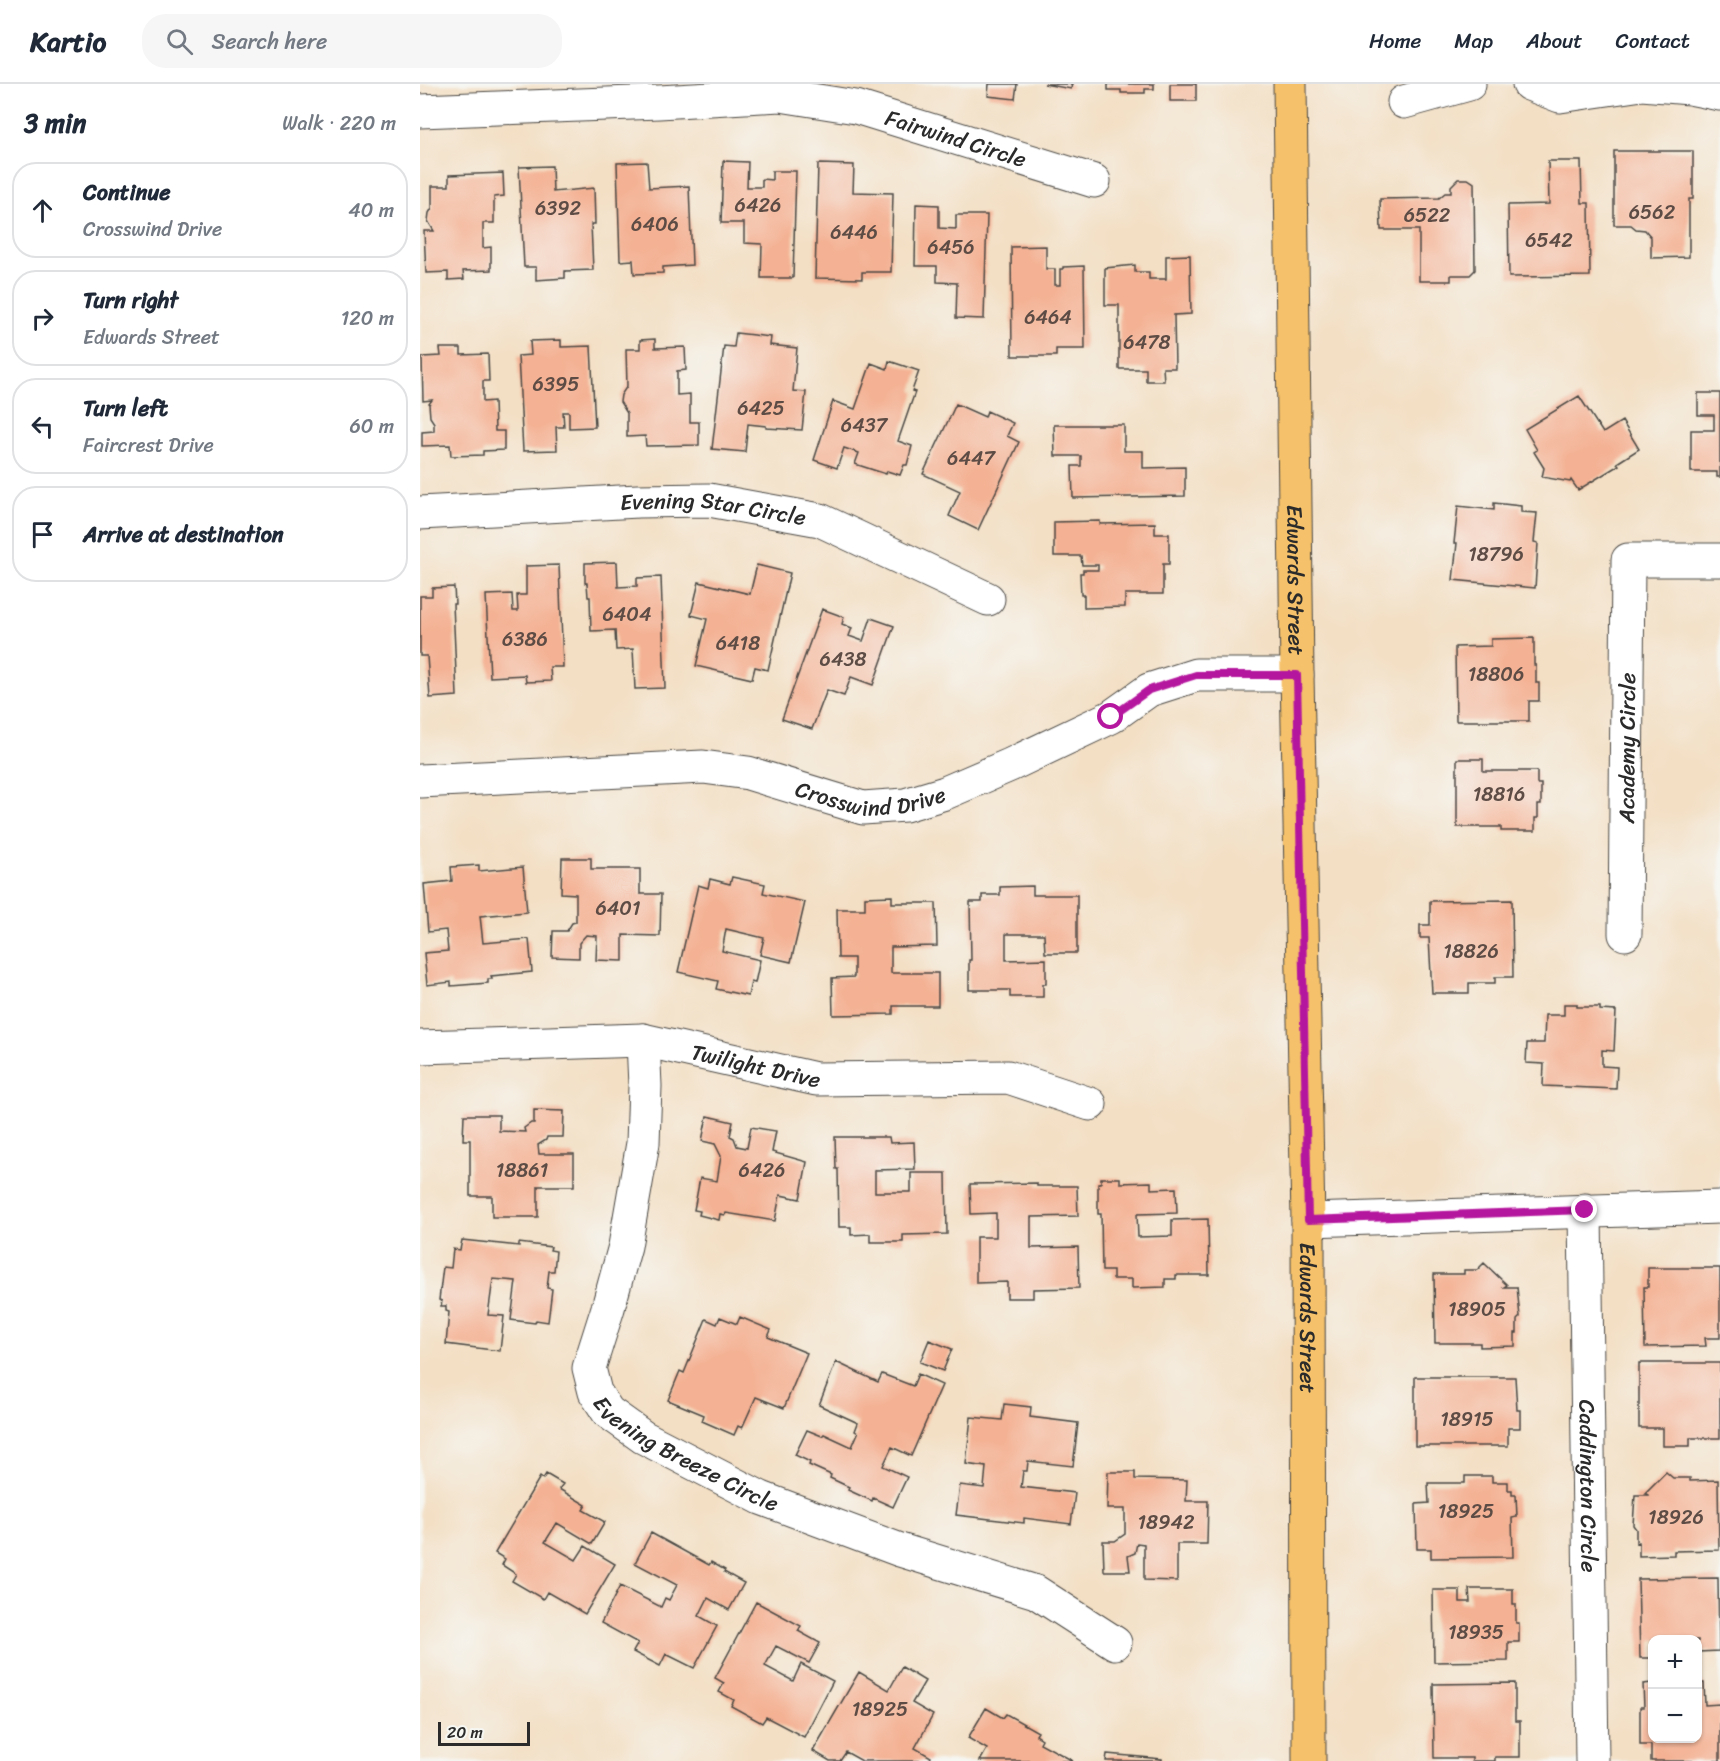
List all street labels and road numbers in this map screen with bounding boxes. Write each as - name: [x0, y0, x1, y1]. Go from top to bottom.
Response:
- street label: Fairwind Circle: [880, 98, 1031, 179]
- street label: Evening Star Circle: [619, 481, 809, 537]
- street label: Edwards Street: [1275, 504, 1316, 656]
- street label: Academy Circle: [1607, 672, 1647, 825]
- street label: Crosswind Drive: [791, 770, 951, 828]
- street label: Twilight Drive: [687, 1032, 824, 1099]
- street label: Edwards Street: [1288, 1243, 1327, 1394]
- street label: Evening Breeze Circle: [582, 1388, 784, 1523]
- street label: Caddington Circle: [1567, 1399, 1609, 1573]

